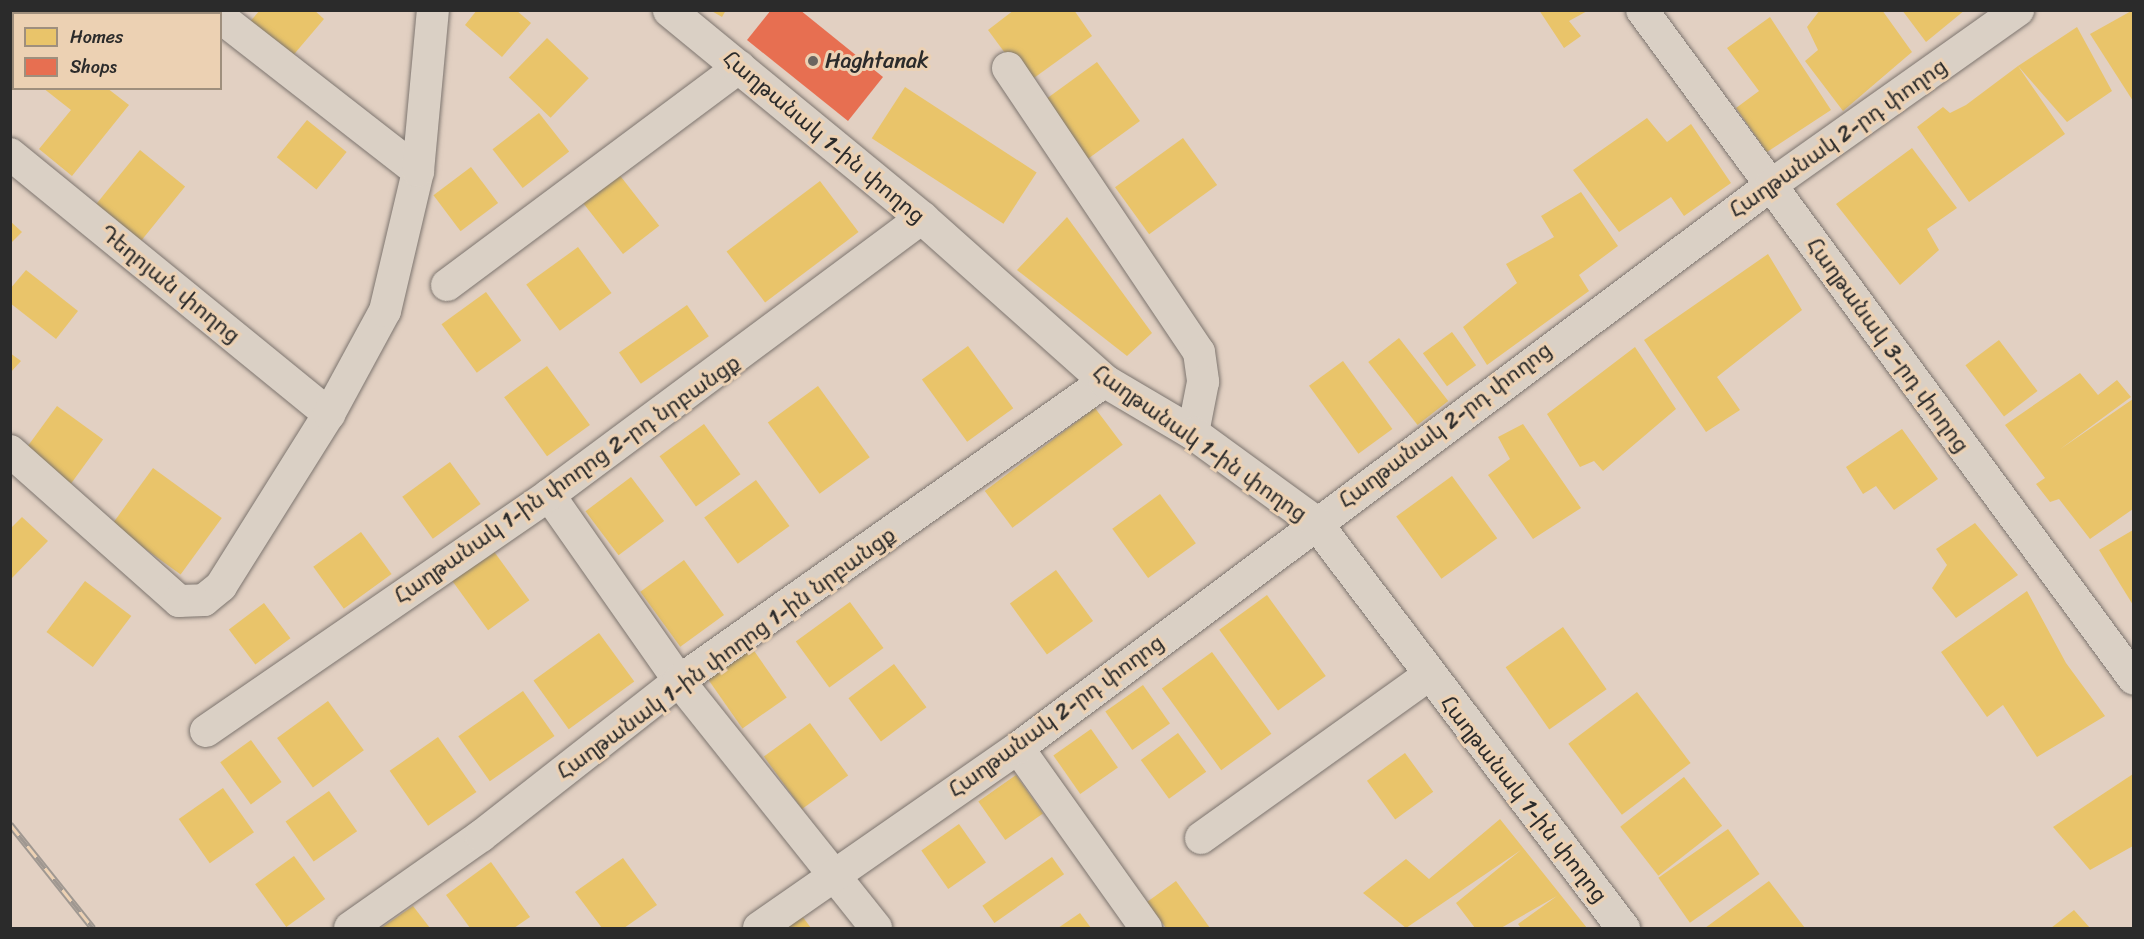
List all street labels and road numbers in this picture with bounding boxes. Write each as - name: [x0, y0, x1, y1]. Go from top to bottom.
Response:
- street label: Հաղթանակ 1-ին փողոց: [718, 45, 930, 229]
- street label: Հաղթանակ 2-րդ փողոց: [1724, 53, 1952, 223]
- street label: Դեղոյան փողոց: [94, 219, 246, 349]
- street label: Հաղթանակ 3-րդ փողոց: [1801, 232, 1975, 458]
- street label: Հաղթանակ 2-րդ փողոց: [1333, 336, 1557, 514]
- street label: Հաղթանակ 1-ին փողոց 2-րդ նրբանցք: [389, 349, 745, 609]
- street label: Հաղթանակ 1-ին փողոց: [1088, 359, 1312, 527]
- street label: Հաղթանակ 1-ին փողոց 1-ին նրբանցք: [551, 521, 901, 785]
- street label: Հաղթանակ 2-րդ փողոց: [943, 629, 1169, 803]
- street label: Հաղթանակ 1-ին փողոց: [1435, 690, 1613, 908]

